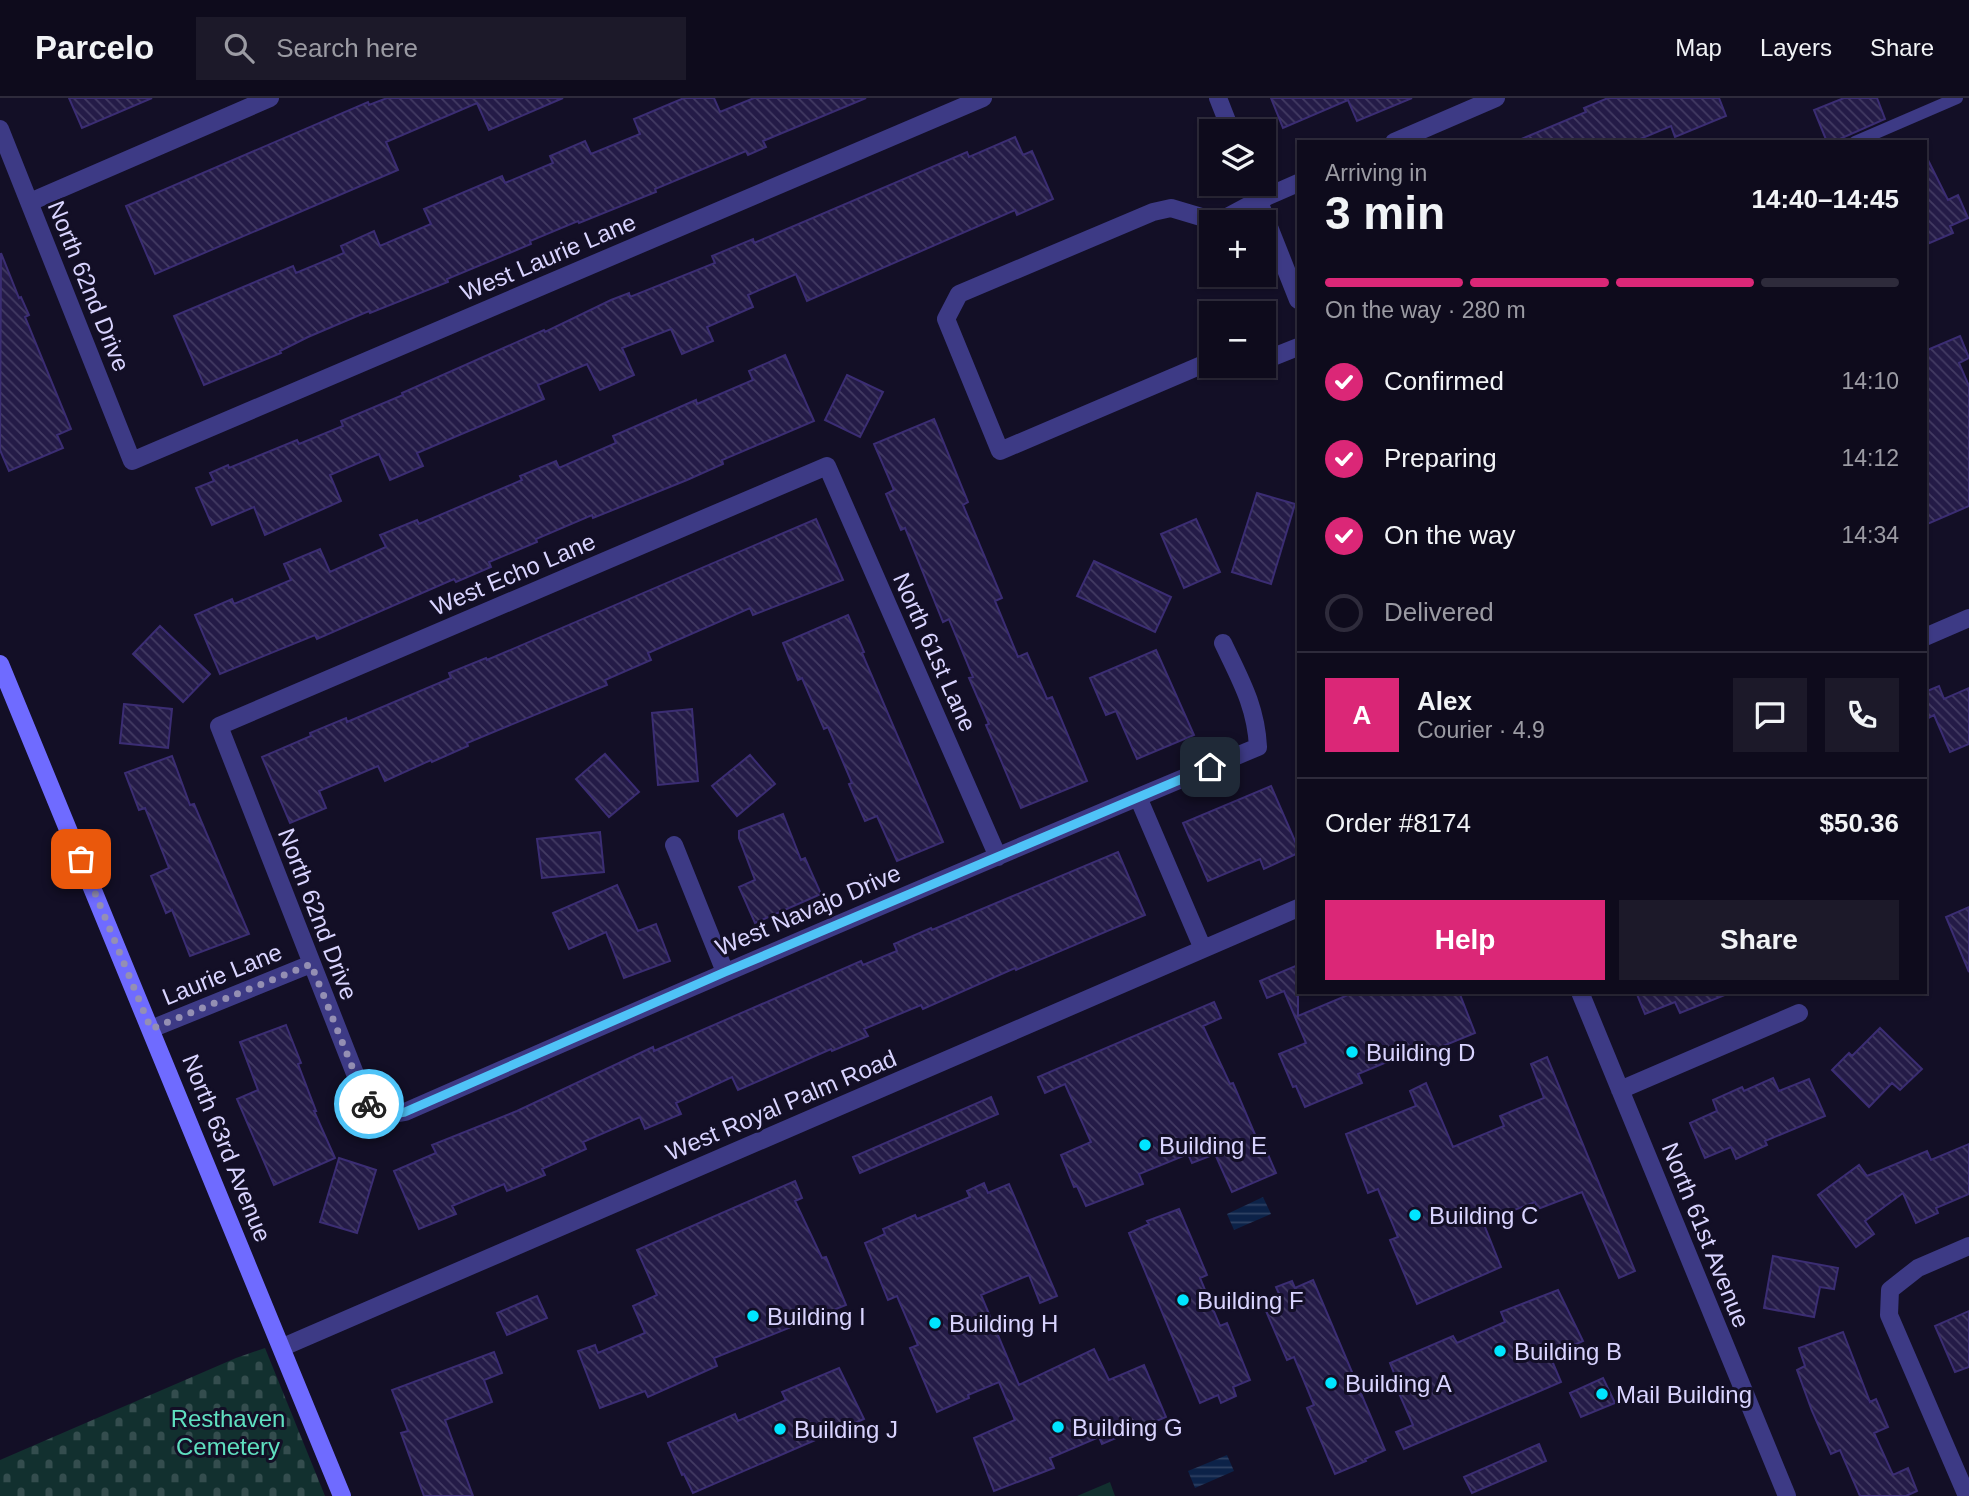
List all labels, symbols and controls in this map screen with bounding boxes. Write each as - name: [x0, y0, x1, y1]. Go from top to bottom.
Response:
- search box: [196, 17, 686, 80]
- text: Parcelo: [35, 29, 154, 66]
- icon: search: [220, 29, 258, 67]
- text: Search here: [276, 33, 418, 63]
- text: Map: [1675, 34, 1722, 61]
- text: Layers: [1760, 34, 1832, 61]
- text: Share: [1870, 34, 1934, 61]
- map controls: [1199, 119, 1276, 378]
- button: layers: [1199, 119, 1276, 196]
- text: Arriving in: [1325, 160, 1427, 186]
- text: 14:40–14:45: [1752, 184, 1899, 214]
- text: 3 min: [1325, 187, 1445, 239]
- street label: North 62nd Drive: [43, 197, 135, 375]
- street label: West Laurie Lane: [456, 208, 640, 306]
- button: +: [1199, 210, 1276, 287]
- text: On the way · 280 m: [1325, 297, 1526, 323]
- button: −: [1199, 301, 1276, 378]
- icon: check: [1325, 363, 1363, 401]
- text: Confirmed: [1384, 366, 1504, 396]
- text: 14:10: [1841, 368, 1899, 394]
- icon: check: [1325, 440, 1363, 478]
- text: Preparing: [1384, 443, 1497, 473]
- text: 14:12: [1841, 445, 1899, 471]
- icon: check: [1325, 517, 1363, 555]
- text: On the way: [1384, 520, 1516, 550]
- text: 14:34: [1841, 522, 1899, 548]
- street label: West Echo Lane: [427, 527, 599, 621]
- street label: North 61st Lane: [888, 569, 982, 735]
- text: Delivered: [1384, 597, 1494, 627]
- button: chat: [1733, 678, 1807, 752]
- button: phone: [1825, 678, 1899, 752]
- text: Alex: [1417, 686, 1472, 716]
- text: A: [1353, 700, 1371, 730]
- text: Courier · 4.9: [1417, 717, 1545, 743]
- pin: [1180, 737, 1240, 797]
- icon: home: [1191, 748, 1229, 786]
- text: Order #8174: [1325, 808, 1471, 838]
- text: $50.36: [1819, 808, 1899, 838]
- street label: North 62nd Drive: [273, 824, 363, 1004]
- pin: [51, 829, 111, 889]
- icon: bag: [62, 840, 100, 878]
- street label: West Navajo Drive: [711, 859, 905, 961]
- button: Help: [1325, 900, 1605, 980]
- button: Share: [1619, 900, 1899, 980]
- street label: Laurie Lane: [158, 938, 286, 1010]
- place label: Building D: [1366, 1039, 1475, 1066]
- street label: West Royal Palm Road: [662, 1044, 900, 1166]
- marker: Building D: [1344, 1044, 1360, 1060]
- street label: North 63rd Avenue: [177, 1050, 277, 1246]
- courier: [334, 1069, 404, 1139]
- icon: bike: [350, 1085, 388, 1123]
- place label: Building E: [1159, 1132, 1267, 1159]
- marker: Building E: [1137, 1137, 1153, 1153]
- street label: North 61st Avenue: [1657, 1139, 1755, 1331]
- place label: Building C: [1429, 1202, 1538, 1229]
- marker: Building C: [1407, 1207, 1423, 1223]
- place label: Building F: [1197, 1287, 1304, 1314]
- marker: Building F: [1175, 1292, 1191, 1308]
- place label: Building I: [767, 1303, 866, 1330]
- marker: Building I: [745, 1308, 761, 1324]
- place label: Building H: [949, 1310, 1058, 1337]
- marker: Building H: [927, 1315, 943, 1331]
- place label: Building B: [1514, 1338, 1622, 1365]
- marker: Building B: [1492, 1343, 1508, 1359]
- place label: Building A: [1345, 1370, 1452, 1397]
- marker: Building A: [1323, 1375, 1339, 1391]
- place label: Mail Building: [1616, 1381, 1752, 1408]
- marker: Mail Building: [1594, 1386, 1610, 1402]
- park label: Resthaven Cemetery: [171, 1405, 285, 1460]
- place label: Building G: [1072, 1414, 1183, 1441]
- place label: Building J: [794, 1416, 898, 1443]
- marker: Building G: [1050, 1419, 1066, 1435]
- marker: Building J: [772, 1421, 788, 1437]

